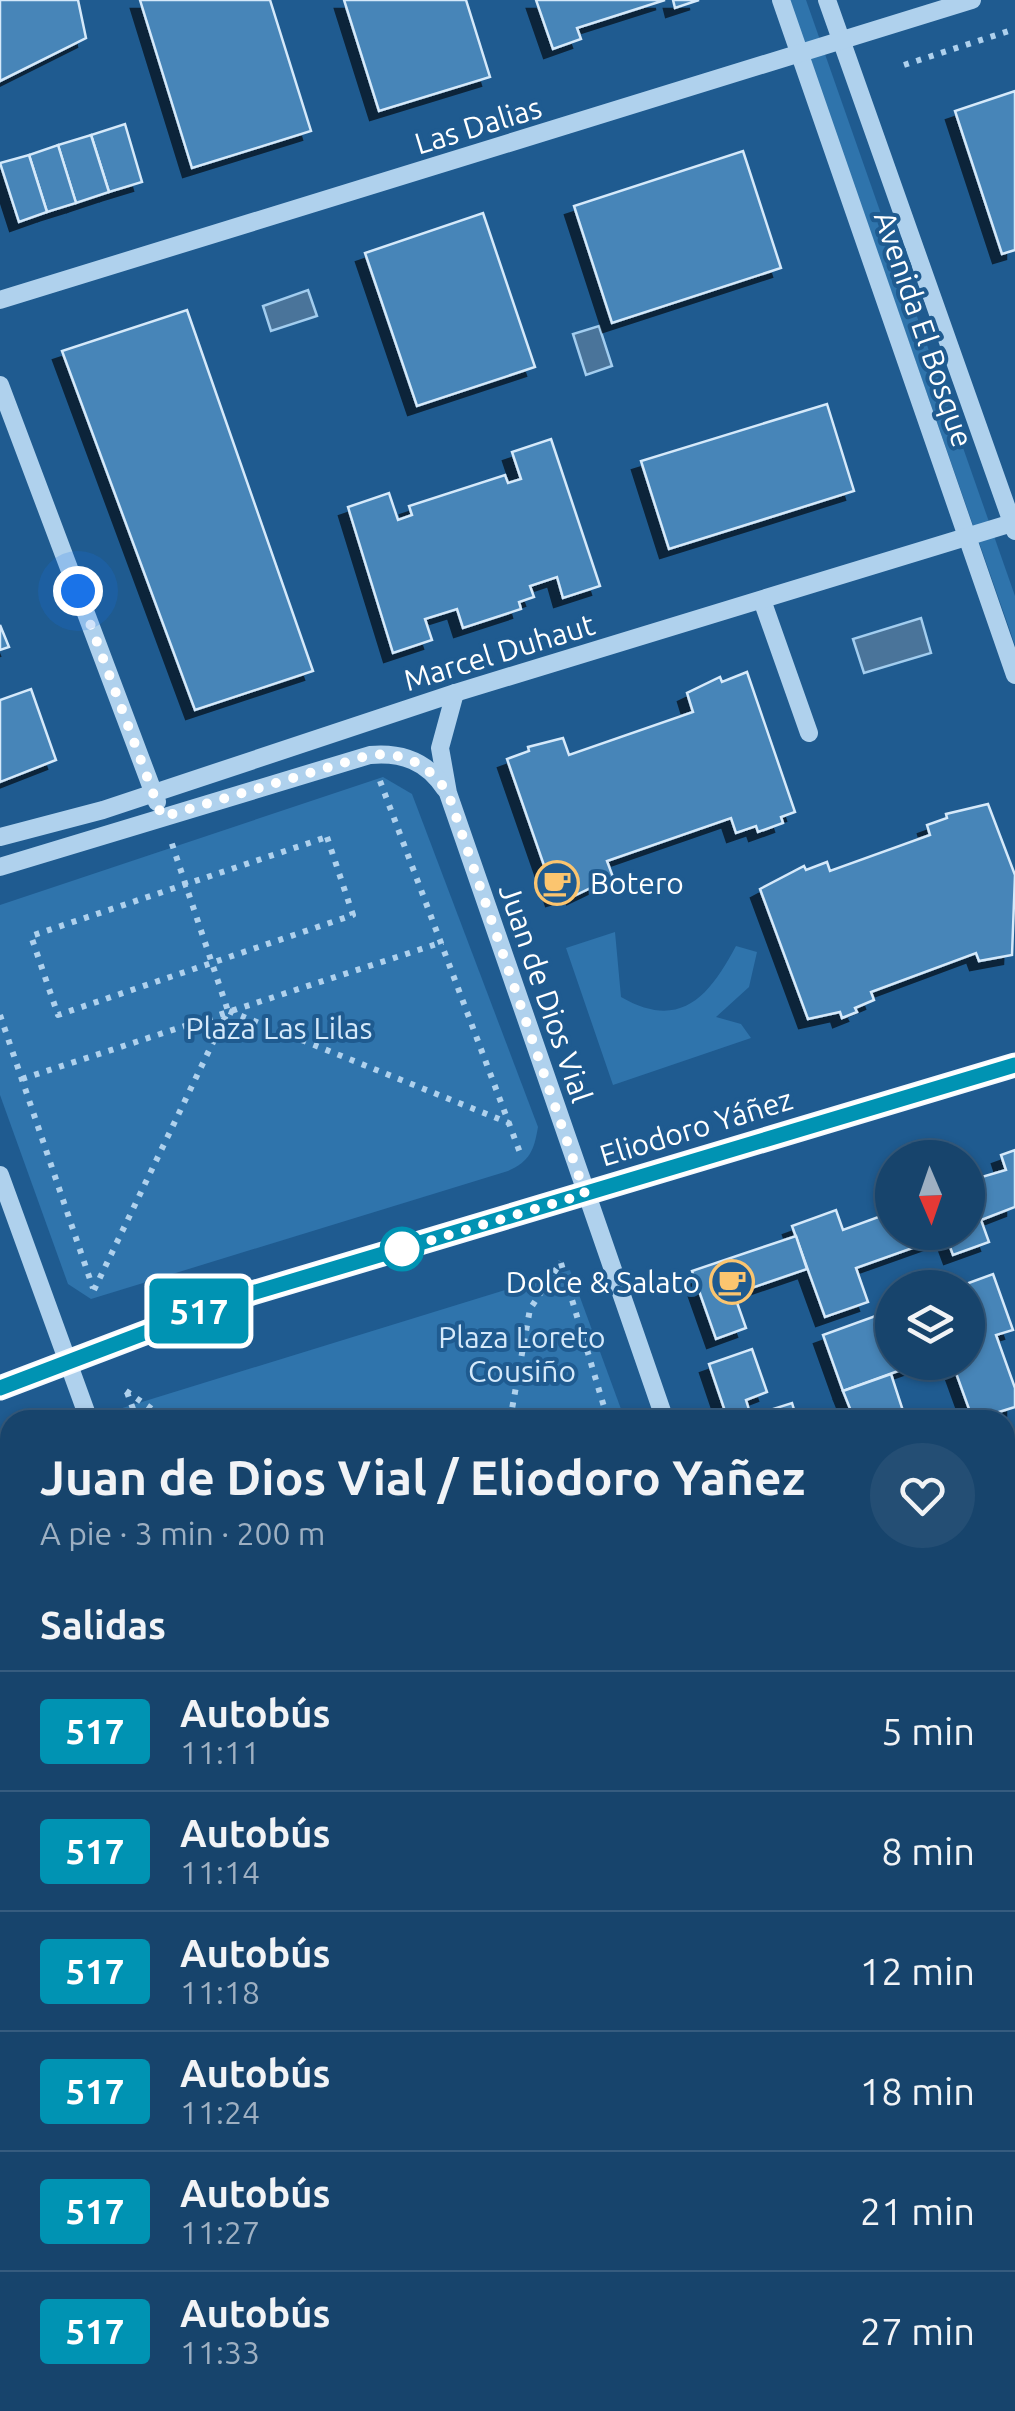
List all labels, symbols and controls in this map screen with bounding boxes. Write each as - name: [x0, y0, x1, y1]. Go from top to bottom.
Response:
- street label: Las Dalias: [410, 90, 546, 160]
- street label: Avenida El Bosque: [868, 207, 980, 451]
- your location: [53, 566, 103, 616]
- street label: Marcel Duhaut: [399, 607, 599, 697]
- cafe icon: Botero: [534, 860, 580, 906]
- place label: Botero: [590, 866, 684, 900]
- street label: Juan de Dios Vial: [493, 879, 599, 1107]
- park label: Plaza Las Lilas: [186, 1011, 372, 1045]
- street label: Eliodoro Yáñez: [596, 1082, 796, 1172]
- north arrow: [875, 1140, 985, 1250]
- map controls: [875, 1140, 985, 1380]
- unlabelled marker: [381, 1228, 423, 1270]
- cafe icon: Dolce & Salato: [709, 1259, 755, 1305]
- place label: Dolce & Salato: [506, 1265, 700, 1299]
- button: layers: [875, 1270, 985, 1380]
- line badge: 517: [142, 1278, 256, 1344]
- text: 517: [169, 1291, 229, 1331]
- park label: Plaza Loreto Cousiño: [438, 1320, 606, 1388]
- button: heart: [870, 1443, 975, 1548]
- text: Juan de Dios Vial / Eliodoro Yañez: [40, 1450, 805, 1504]
- text: A pie · 3 min · 200 m: [40, 1515, 325, 1551]
- text: Salidas: [40, 1604, 166, 1646]
- text: Autobús: [180, 1692, 331, 1734]
- text: 5 min: [881, 1710, 975, 1752]
- text: 517: [65, 1711, 125, 1751]
- text: 11:11: [180, 1734, 260, 1770]
- text: Autobús: [180, 1812, 331, 1854]
- text: 8 min: [881, 1830, 975, 1872]
- text: 517: [65, 1831, 125, 1871]
- text: 11:14: [180, 1854, 260, 1890]
- text: Autobús: [180, 1932, 331, 1974]
- text: 12 min: [860, 1950, 975, 1992]
- text: 517: [65, 1951, 125, 1991]
- text: 11:18: [180, 1974, 260, 2010]
- text: Autobús: [180, 2052, 331, 2094]
- text: 18 min: [860, 2070, 975, 2112]
- text: 517: [65, 2071, 125, 2111]
- text: 11:24: [180, 2094, 260, 2130]
- text: Autobús: [180, 2172, 331, 2214]
- text: 21 min: [860, 2190, 975, 2232]
- text: 517: [65, 2191, 125, 2231]
- text: 11:27: [180, 2214, 260, 2250]
- text: Autobús: [180, 2292, 331, 2334]
- text: 27 min: [860, 2310, 975, 2352]
- text: 517: [65, 2311, 125, 2351]
- text: 11:33: [180, 2334, 260, 2370]

